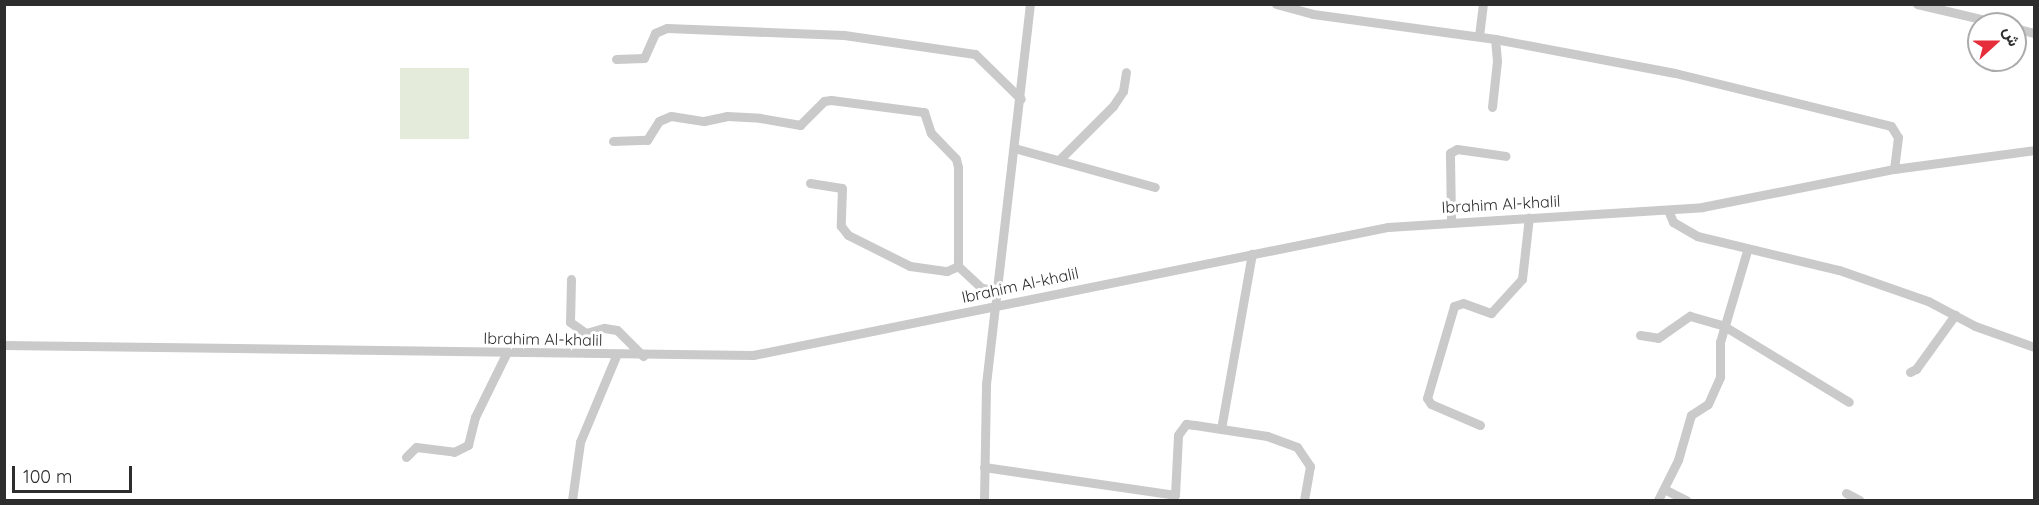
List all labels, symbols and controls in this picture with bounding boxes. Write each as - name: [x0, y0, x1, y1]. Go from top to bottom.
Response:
- north arrow: [1967, 12, 2027, 72]
- text: ش: [1999, 24, 2025, 49]
- street label: Ibrahim Al-khalil: [1441, 191, 1561, 217]
- street label: Ibrahim Al-khalil: [960, 263, 1080, 307]
- street label: Ibrahim Al-khalil: [483, 328, 603, 350]
- scale bar: [15, 454, 135, 492]
- text: 100 m: [23, 465, 72, 488]

